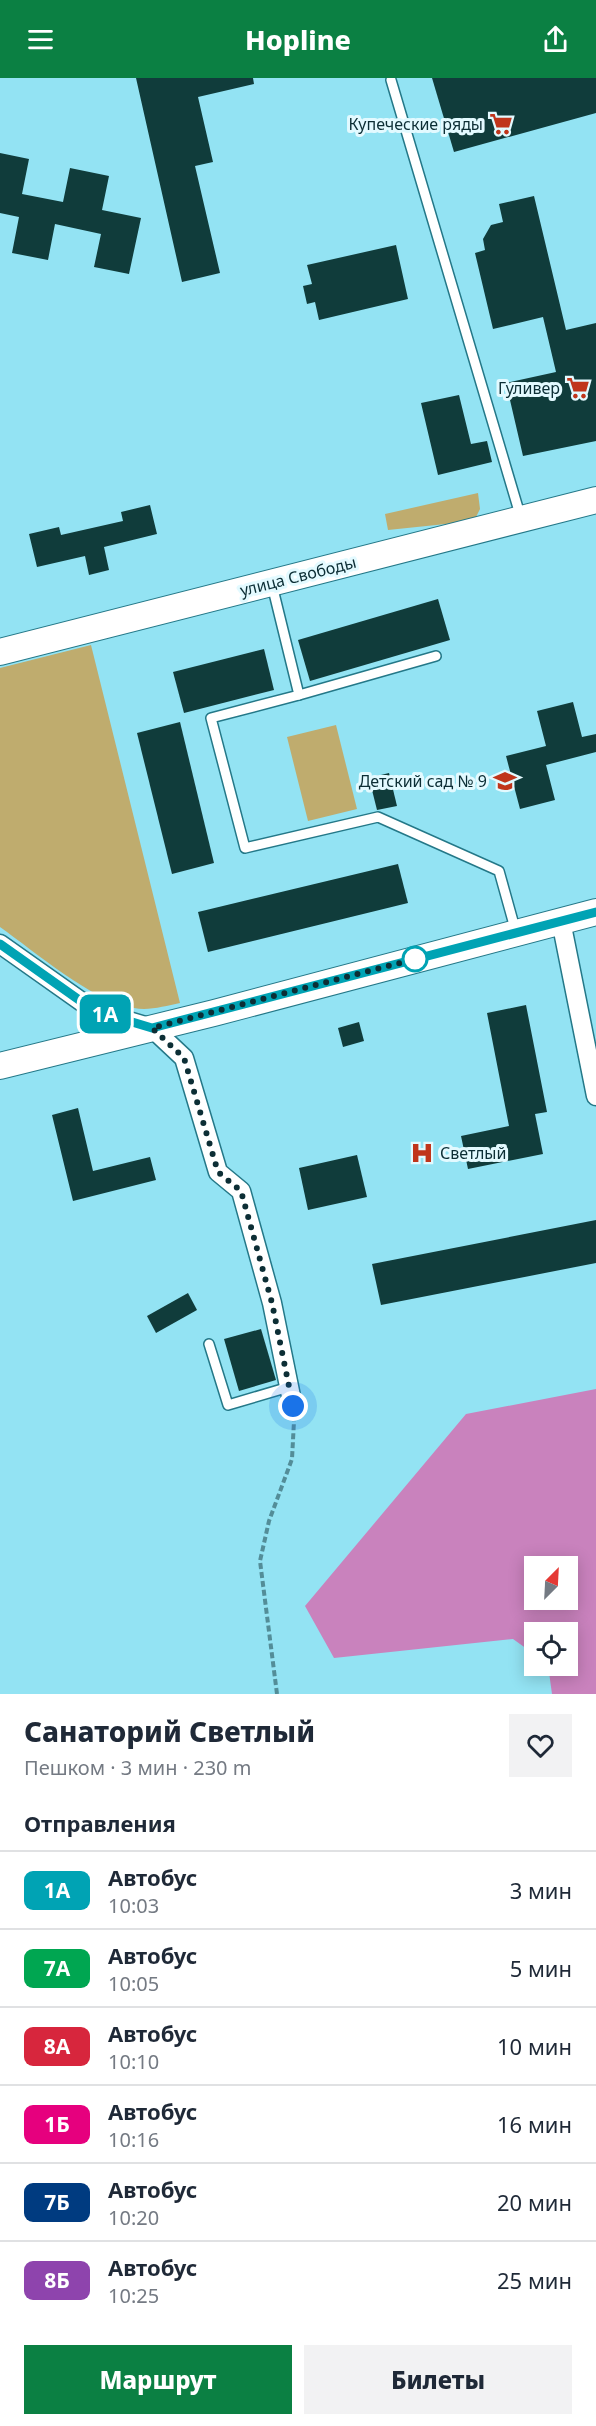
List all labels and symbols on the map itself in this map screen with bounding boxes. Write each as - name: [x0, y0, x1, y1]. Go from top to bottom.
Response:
- supermarket icon: Купеческие ряды: [488, 111, 514, 137]
- place label: Купеческие ряды: [348, 113, 483, 135]
- supermarket icon: Гуливер: [565, 375, 591, 401]
- place label: Гуливер: [498, 377, 560, 399]
- street label: улица Свободы: [238, 551, 358, 601]
- school or university icon: Детский сад № 9: [492, 768, 518, 794]
- place label: Детский сад № 9: [359, 770, 487, 792]
- unlabelled marker: [402, 946, 428, 972]
- line badge: 1А: [78, 994, 132, 1034]
- hospital icon: Светлый: [409, 1140, 435, 1166]
- place label: Светлый: [440, 1142, 506, 1164]
- your location: [278, 1391, 308, 1421]
- north arrow: [524, 1556, 578, 1610]

